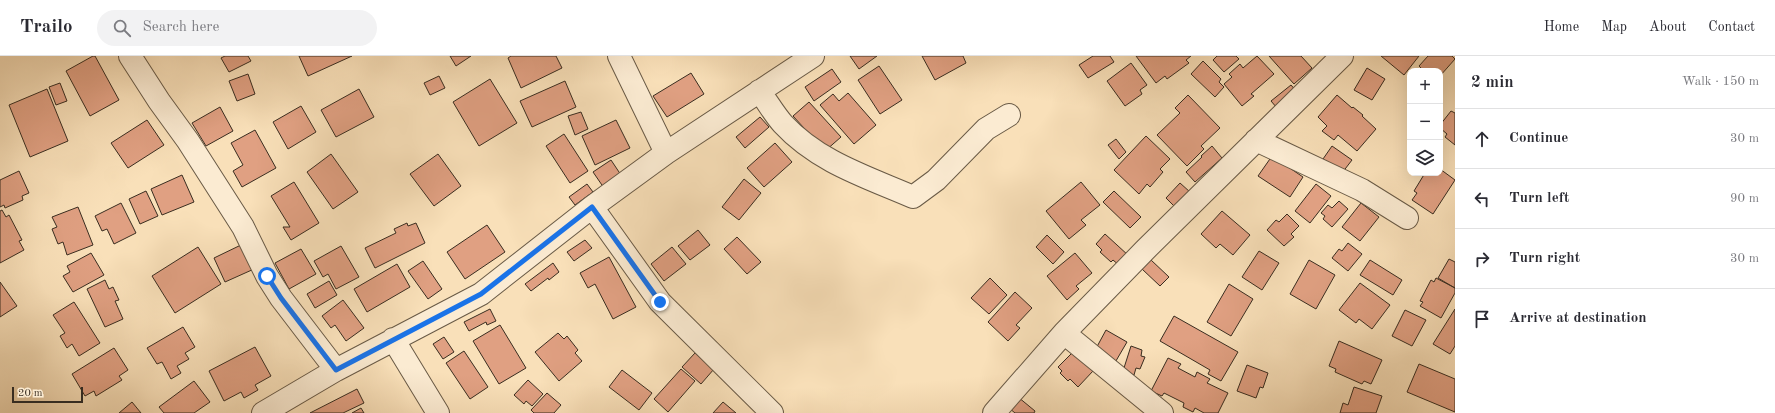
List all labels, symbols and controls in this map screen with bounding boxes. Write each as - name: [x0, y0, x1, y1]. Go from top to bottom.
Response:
- search box: [97, 10, 377, 46]
- icon: search: [111, 17, 133, 39]
- text: Trailo: [20, 18, 73, 37]
- text: Search here: [143, 20, 219, 35]
- text: Home: [1544, 20, 1579, 34]
- text: Map: [1601, 20, 1627, 34]
- text: About: [1649, 20, 1686, 34]
- text: Contact: [1708, 20, 1755, 34]
- map controls: [1407, 68, 1443, 176]
- button: +: [1407, 68, 1443, 104]
- text: 2 min: [1471, 74, 1514, 91]
- text: Walk · 150 m: [1682, 75, 1759, 88]
- button: −: [1407, 104, 1443, 140]
- icon: ahead: [1471, 128, 1493, 150]
- text: Continue: [1509, 131, 1568, 146]
- text: 30 m: [1730, 132, 1759, 145]
- button: layers: [1407, 140, 1443, 176]
- icon: left: [1471, 188, 1493, 210]
- text: Turn left: [1509, 191, 1569, 206]
- text: 90 m: [1730, 192, 1759, 205]
- icon: right: [1471, 248, 1493, 270]
- text: Turn right: [1509, 251, 1580, 266]
- text: 30 m: [1730, 252, 1759, 265]
- route start: [258, 267, 276, 285]
- route end: [651, 293, 669, 311]
- icon: arrive: [1471, 308, 1493, 330]
- text: Arrive at destination: [1509, 311, 1647, 326]
- scale bar: [12, 385, 83, 404]
- text: 20 m: [18, 388, 43, 399]

